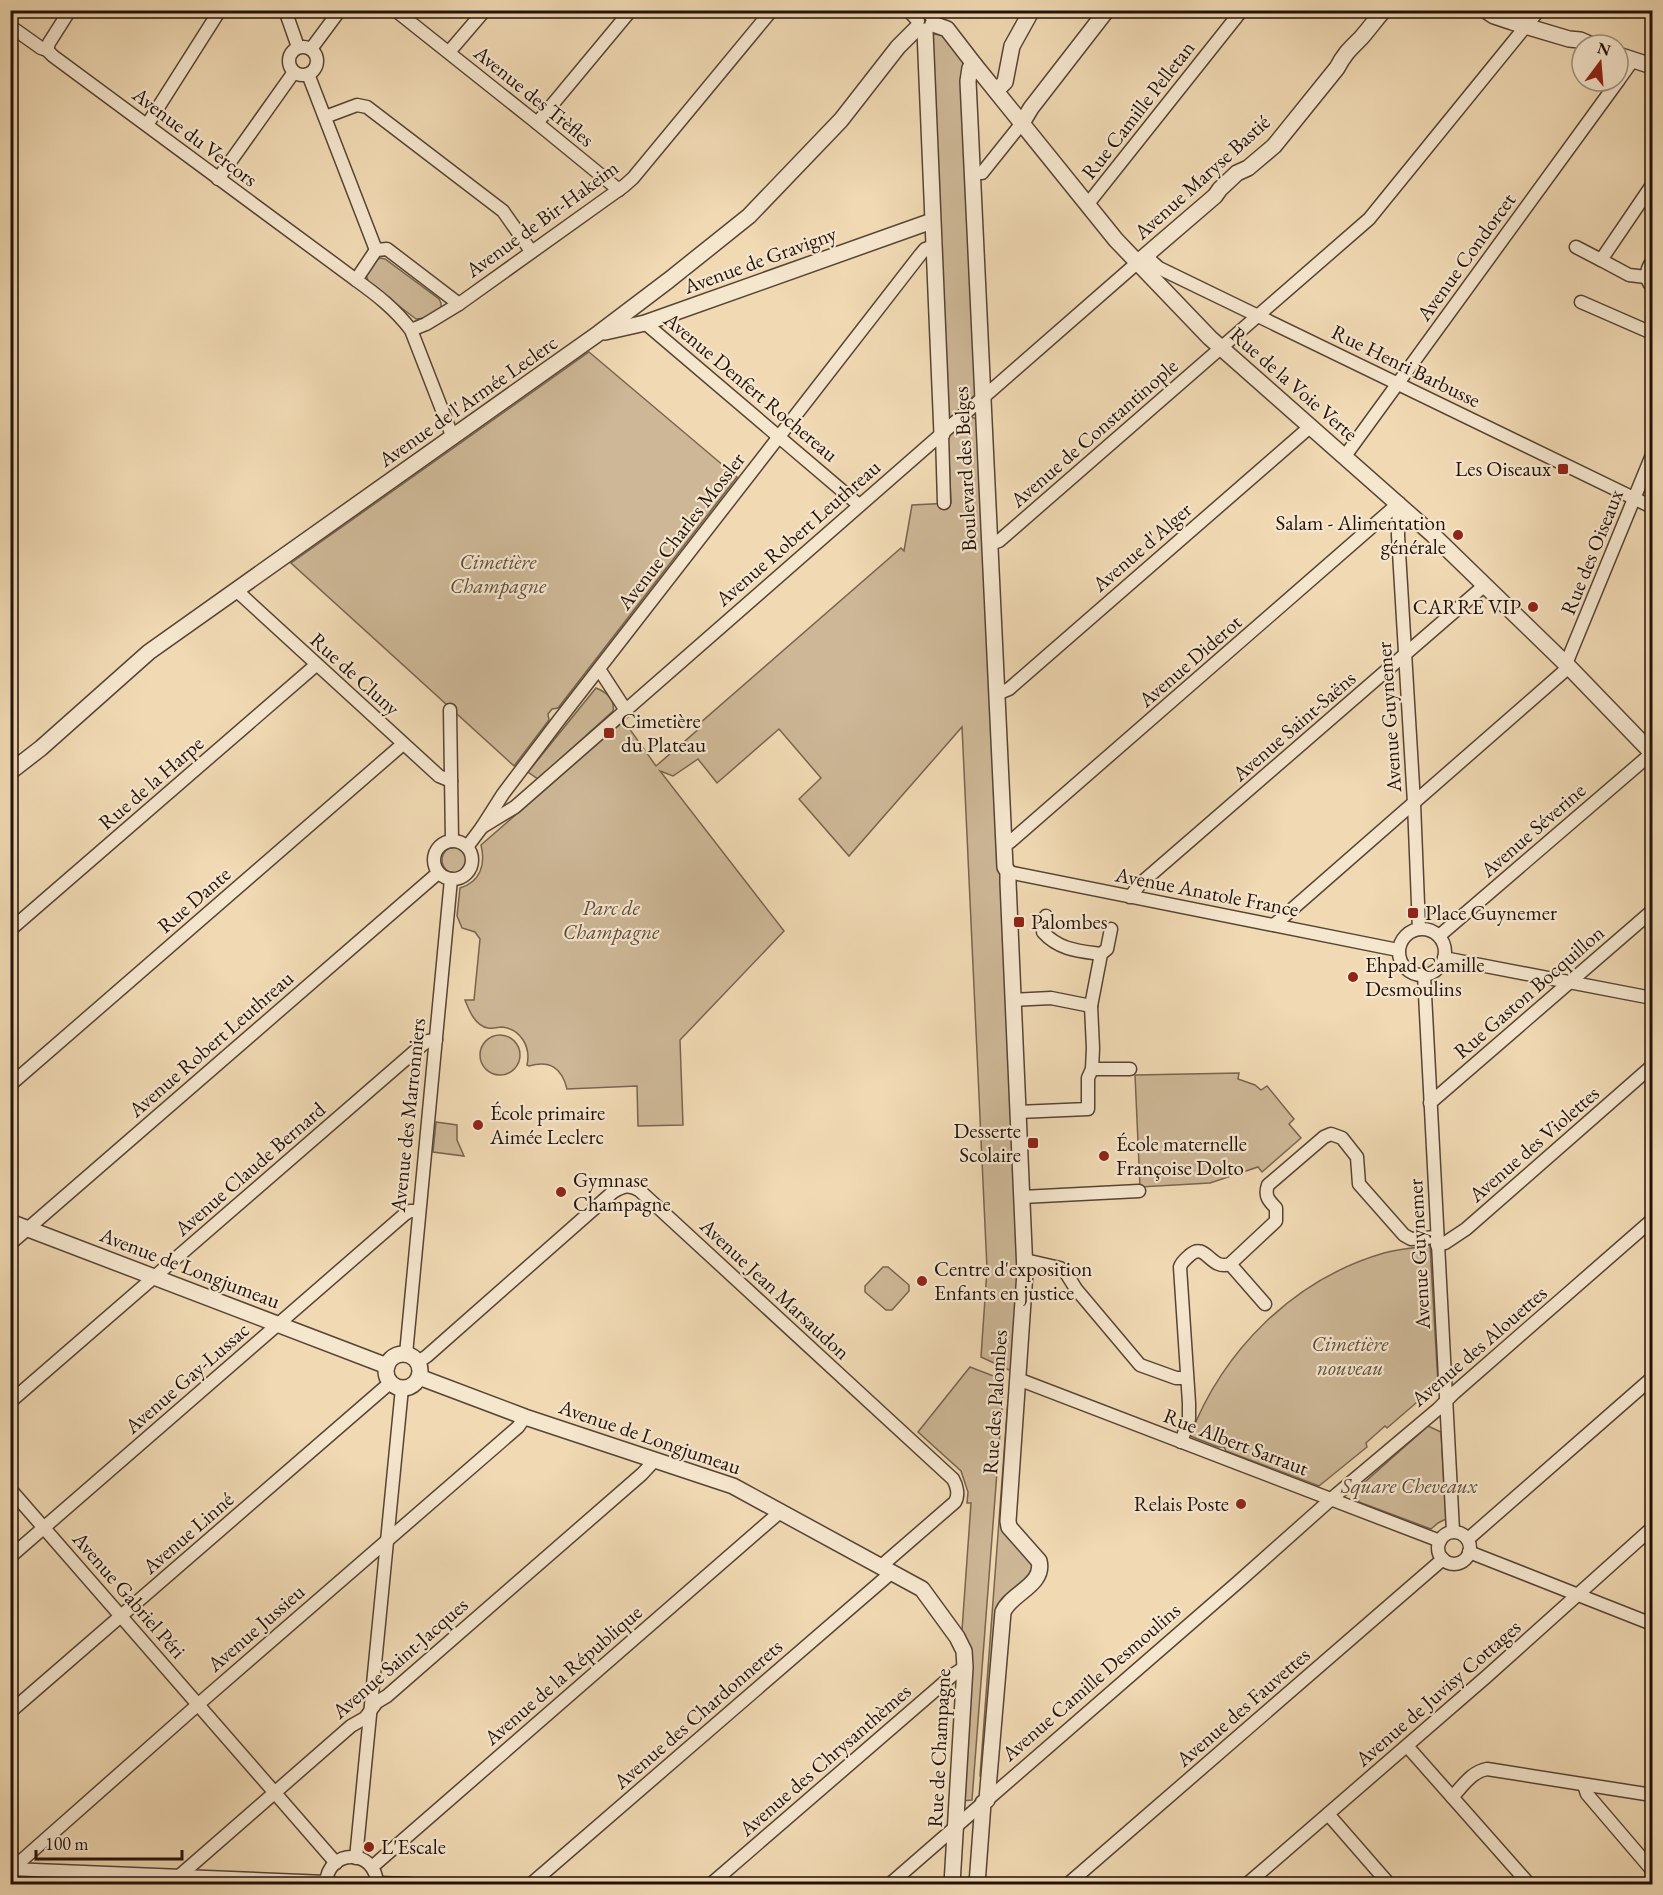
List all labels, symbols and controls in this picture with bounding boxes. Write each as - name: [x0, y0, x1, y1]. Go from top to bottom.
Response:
- north arrow: [1570, 33, 1630, 93]
- street label: Rue Camille Pelletan: [1075, 35, 1200, 184]
- text: N: [1595, 37, 1613, 61]
- street label: Avenue des Trèfles: [468, 38, 600, 153]
- street label: Avenue du Vercors: [127, 80, 263, 193]
- street label: Avenue Maryse Bastié: [1127, 108, 1275, 246]
- street label: Avenue de Bir-Hakeim: [459, 154, 624, 284]
- street label: Avenue Condorcet: [1409, 187, 1521, 327]
- street label: Avenue de Gravigny: [679, 219, 841, 300]
- street label: Avenue Denfert Rochereau: [658, 305, 844, 467]
- street label: Rue Henri Barbusse: [1327, 318, 1485, 413]
- street label: Rue de la Voie Verte: [1225, 321, 1364, 447]
- street label: Avenue de l'Armée Leclerc: [372, 329, 563, 473]
- street label: Avenue de Constantinople: [1003, 352, 1183, 514]
- street label: Boulevard des Belges: [947, 385, 982, 552]
- street label: Avenue Charles Mossler: [610, 447, 751, 616]
- street label: Avenue Robert Leuthreau: [709, 453, 886, 612]
- place label: Les Oiseaux: [1455, 455, 1551, 482]
- marker: Les Oiseaux: [1556, 462, 1570, 476]
- street label: Rue des Oiseaux: [1554, 485, 1629, 618]
- street label: Avenue d'Alger: [1086, 496, 1197, 598]
- place label: Salam - Alimentation générale: [1275, 509, 1446, 560]
- marker: Salam - Alimentation générale: [1451, 528, 1465, 542]
- park label: Cimetière Champagne: [450, 548, 547, 599]
- place label: CARRE VIP: [1413, 593, 1521, 620]
- marker: CARRE VIP: [1526, 600, 1540, 614]
- street label: Avenue Diderot: [1132, 608, 1247, 714]
- street label: Rue de Cluny: [305, 626, 407, 722]
- street label: Avenue Guynemer: [1370, 641, 1407, 794]
- street label: Avenue Saint-Saëns: [1225, 664, 1361, 787]
- place label: Cimetière du Plateau: [621, 707, 706, 758]
- marker: Cimetière du Plateau: [602, 726, 616, 740]
- street label: Rue de la Harpe: [93, 730, 209, 836]
- street label: Avenue Séverine: [1474, 777, 1591, 883]
- street label: Rue Dante: [151, 860, 236, 939]
- street label: Avenue Anatole France: [1112, 860, 1301, 923]
- park label: Parc de Champagne: [563, 894, 660, 945]
- place label: Place Guynemer: [1425, 899, 1557, 926]
- marker: Place Guynemer: [1406, 906, 1420, 920]
- place label: Palombes: [1031, 908, 1108, 935]
- marker: Palombes: [1012, 915, 1026, 929]
- street label: Rue Gaston Bocquillon: [1448, 919, 1610, 1064]
- place label: Ehpad Camille Desmoulins: [1365, 951, 1484, 1002]
- street label: Avenue Robert Leuthreau: [122, 964, 299, 1123]
- marker: Ehpad Camille Desmoulins: [1346, 970, 1360, 984]
- street label: Avenue des Marronniers: [384, 1016, 431, 1214]
- street label: Avenue des Violettes: [1462, 1079, 1605, 1208]
- street label: Avenue Claude Bernard: [168, 1095, 331, 1242]
- place label: École primaire Aimée Leclerc: [489, 1099, 605, 1150]
- place label: Desserte Scolaire: [953, 1117, 1021, 1168]
- marker: École primaire Aimée Leclerc: [471, 1118, 485, 1132]
- place label: École maternelle Françoise Dolto: [1116, 1130, 1247, 1181]
- marker: Desserte Scolaire: [1026, 1136, 1040, 1150]
- marker: École maternelle Françoise Dolto: [1097, 1149, 1111, 1163]
- place label: Gymnase Champagne: [573, 1166, 671, 1217]
- street label: Avenue Guynemer: [1401, 1178, 1436, 1331]
- marker: Gymnase Champagne: [554, 1185, 568, 1199]
- street label: Avenue Jean Marsaudon: [694, 1211, 856, 1365]
- street label: Avenue de Longjumeau: [95, 1220, 284, 1314]
- place label: Centre d'exposition Enfants en justice: [934, 1255, 1092, 1306]
- marker: Centre d'exposition Enfants en justice: [915, 1274, 929, 1288]
- street label: Avenue des Alouettes: [1404, 1279, 1552, 1413]
- street label: Avenue Gay-Lussac: [118, 1316, 255, 1440]
- street label: Rue des Palombes: [976, 1329, 1013, 1475]
- park label: Cimetière nouveau: [1311, 1330, 1389, 1381]
- street label: Avenue de Longjumeau: [555, 1392, 745, 1480]
- street label: Rue Albert Sarraut: [1160, 1402, 1313, 1482]
- park label: Square Cheveaux: [1340, 1472, 1478, 1500]
- street label: Avenue Linné: [136, 1486, 239, 1580]
- place label: Relais Poste: [1134, 1490, 1229, 1517]
- marker: Relais Poste: [1234, 1497, 1248, 1511]
- street label: Avenue Gabriel Péri: [66, 1525, 192, 1664]
- street label: Avenue Jussieu: [201, 1578, 310, 1678]
- street label: Avenue Saint-Jacques: [325, 1591, 474, 1725]
- street label: Avenue Camille Desmoulins: [995, 1596, 1186, 1767]
- street label: Avenue de la République: [477, 1598, 647, 1751]
- street label: Avenue de Juvisy Cottages: [1348, 1613, 1526, 1773]
- street label: Avenue des Chardonnerets: [607, 1633, 788, 1795]
- street label: Avenue des Fauvettes: [1169, 1641, 1315, 1773]
- street label: Rue de Champagne: [921, 1668, 956, 1828]
- street label: Avenue des Chrysanthèmes: [732, 1677, 916, 1842]
- scale bar: [36, 1823, 182, 1861]
- text: 100 m: [45, 1832, 89, 1855]
- place label: L'Escale: [381, 1833, 446, 1860]
- marker: L'Escale: [362, 1840, 376, 1854]

